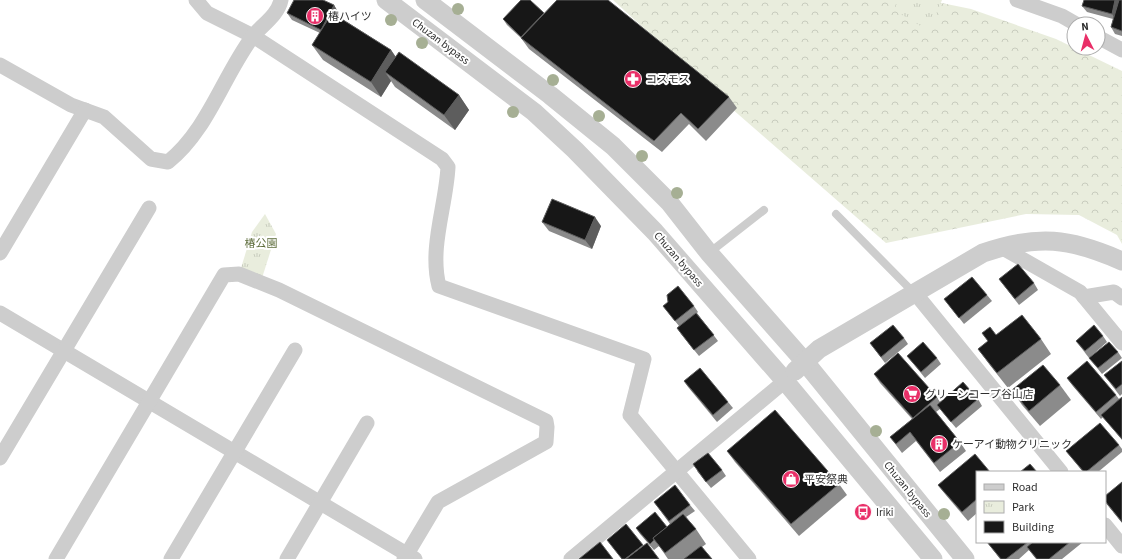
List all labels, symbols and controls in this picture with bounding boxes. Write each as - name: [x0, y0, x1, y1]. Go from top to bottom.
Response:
- building icon: 椿ハイツ: [305, 6, 325, 26]
- place label: 椿ハイツ: [328, 9, 372, 24]
- street label: Chuzan bypass: [409, 15, 473, 68]
- north arrow: [1066, 16, 1106, 56]
- text: N: [1081, 19, 1089, 34]
- pharmacy icon: コスモス: [623, 69, 643, 89]
- place label: コスモス: [646, 72, 690, 87]
- street label: Chuzan bypass: [651, 229, 707, 290]
- park label: 椿公園: [245, 236, 278, 251]
- supermarket icon: グリーンコープ谷山店: [902, 384, 922, 404]
- place label: グリーンコープ谷山店: [925, 387, 1034, 402]
- building icon: ケーアイ動物クリニック: [929, 434, 949, 454]
- place label: ケーアイ動物クリニック: [952, 437, 1072, 452]
- street label: Chuzan bypass: [880, 458, 935, 521]
- shop icon: 平安祭典: [781, 469, 801, 489]
- legend: [976, 471, 1106, 543]
- place label: 平安祭典: [804, 472, 848, 487]
- text: Road: [1012, 479, 1038, 496]
- text: Park: [1012, 499, 1034, 516]
- bus stop icon: Iriki: [853, 502, 873, 522]
- place label: Iriki: [876, 505, 894, 520]
- text: Building: [1012, 519, 1054, 536]

